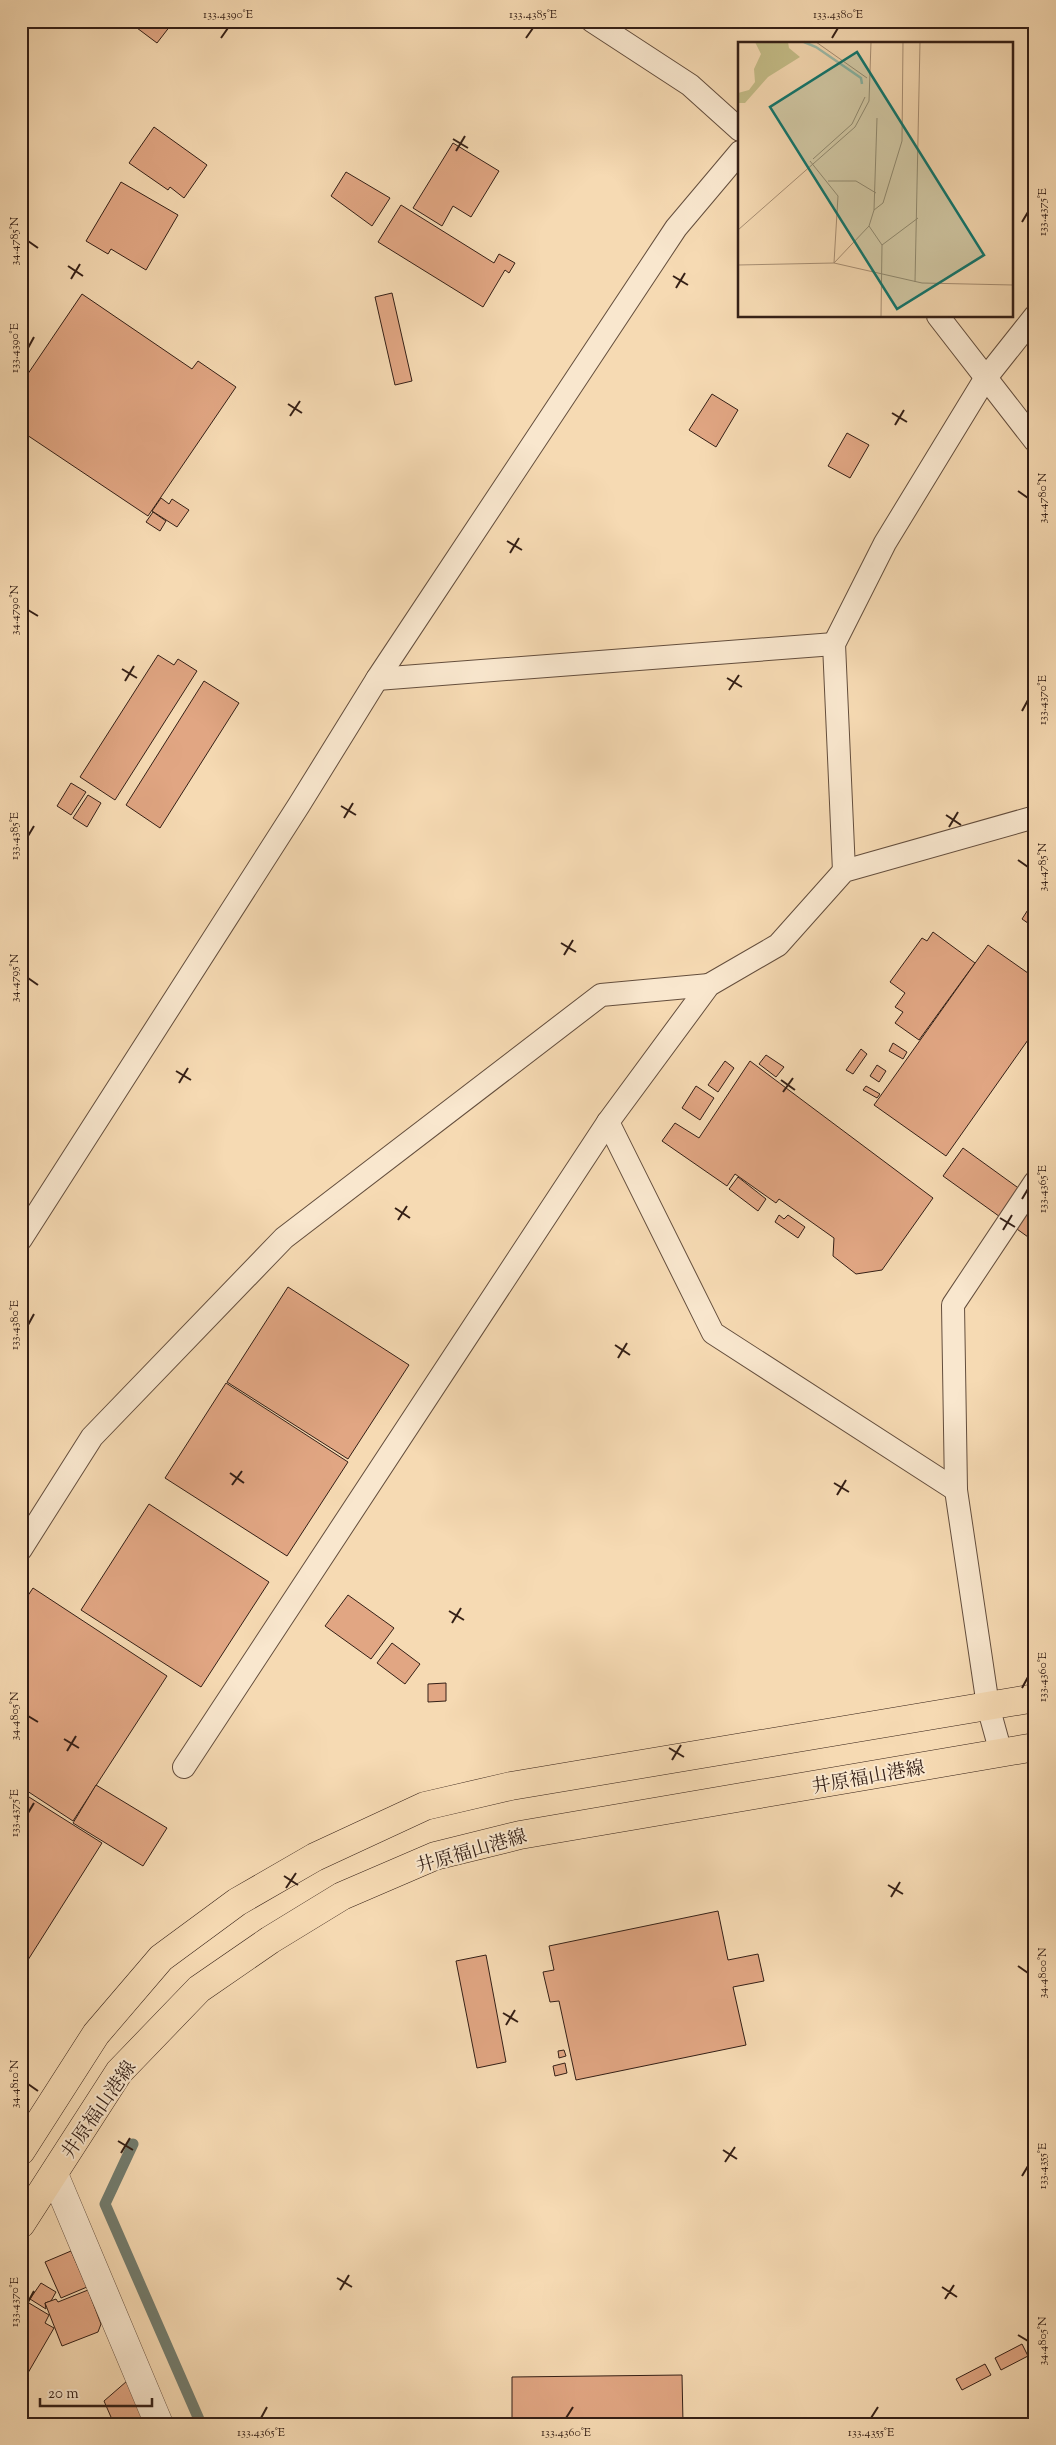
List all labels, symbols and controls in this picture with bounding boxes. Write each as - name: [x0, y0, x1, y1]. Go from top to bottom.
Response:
- text: 133.4390°E: [203, 6, 254, 24]
- text: 133.4385°E: [509, 6, 558, 24]
- text: 133.4380°E: [813, 6, 864, 24]
- inset map: [738, 42, 1014, 318]
- text: 133.4375°E: [1034, 187, 1052, 236]
- text: 34.4785°N: [6, 216, 24, 265]
- text: 133.4390°E: [6, 322, 24, 373]
- text: 34.4780°N: [1034, 472, 1052, 523]
- text: 34.4790°N: [6, 584, 24, 635]
- text: 133.4370°E: [1034, 674, 1052, 725]
- text: 133.4385°E: [6, 811, 24, 860]
- text: 34.4785°N: [1034, 842, 1052, 891]
- text: 34.4795°N: [6, 953, 24, 1002]
- text: 133.4365°E: [1034, 1164, 1052, 1213]
- text: 133.4380°E: [6, 1299, 24, 1350]
- text: 133.4360°E: [1034, 1651, 1052, 1702]
- text: 34.4805°N: [6, 1691, 24, 1741]
- street label: 井原福山港線: [810, 1755, 927, 1802]
- text: 133.4375°E: [6, 1788, 24, 1837]
- street label: 井原福山港線: [413, 1824, 530, 1881]
- text: 34.4800°N: [1034, 1947, 1052, 1999]
- street label: 井原福山港線: [56, 2056, 144, 2165]
- text: 34.4810°N: [6, 2059, 24, 2108]
- text: 133.4355°E: [1034, 2142, 1052, 2189]
- text: 133.4370°E: [6, 2276, 24, 2327]
- text: 34.4805°N: [1034, 2316, 1052, 2366]
- scale bar: [40, 2375, 152, 2407]
- text: 20 m: [48, 2384, 79, 2405]
- text: 133.4365°E: [237, 2424, 286, 2442]
- text: 133.4360°E: [541, 2424, 592, 2442]
- text: 133.4355°E: [848, 2424, 895, 2442]

